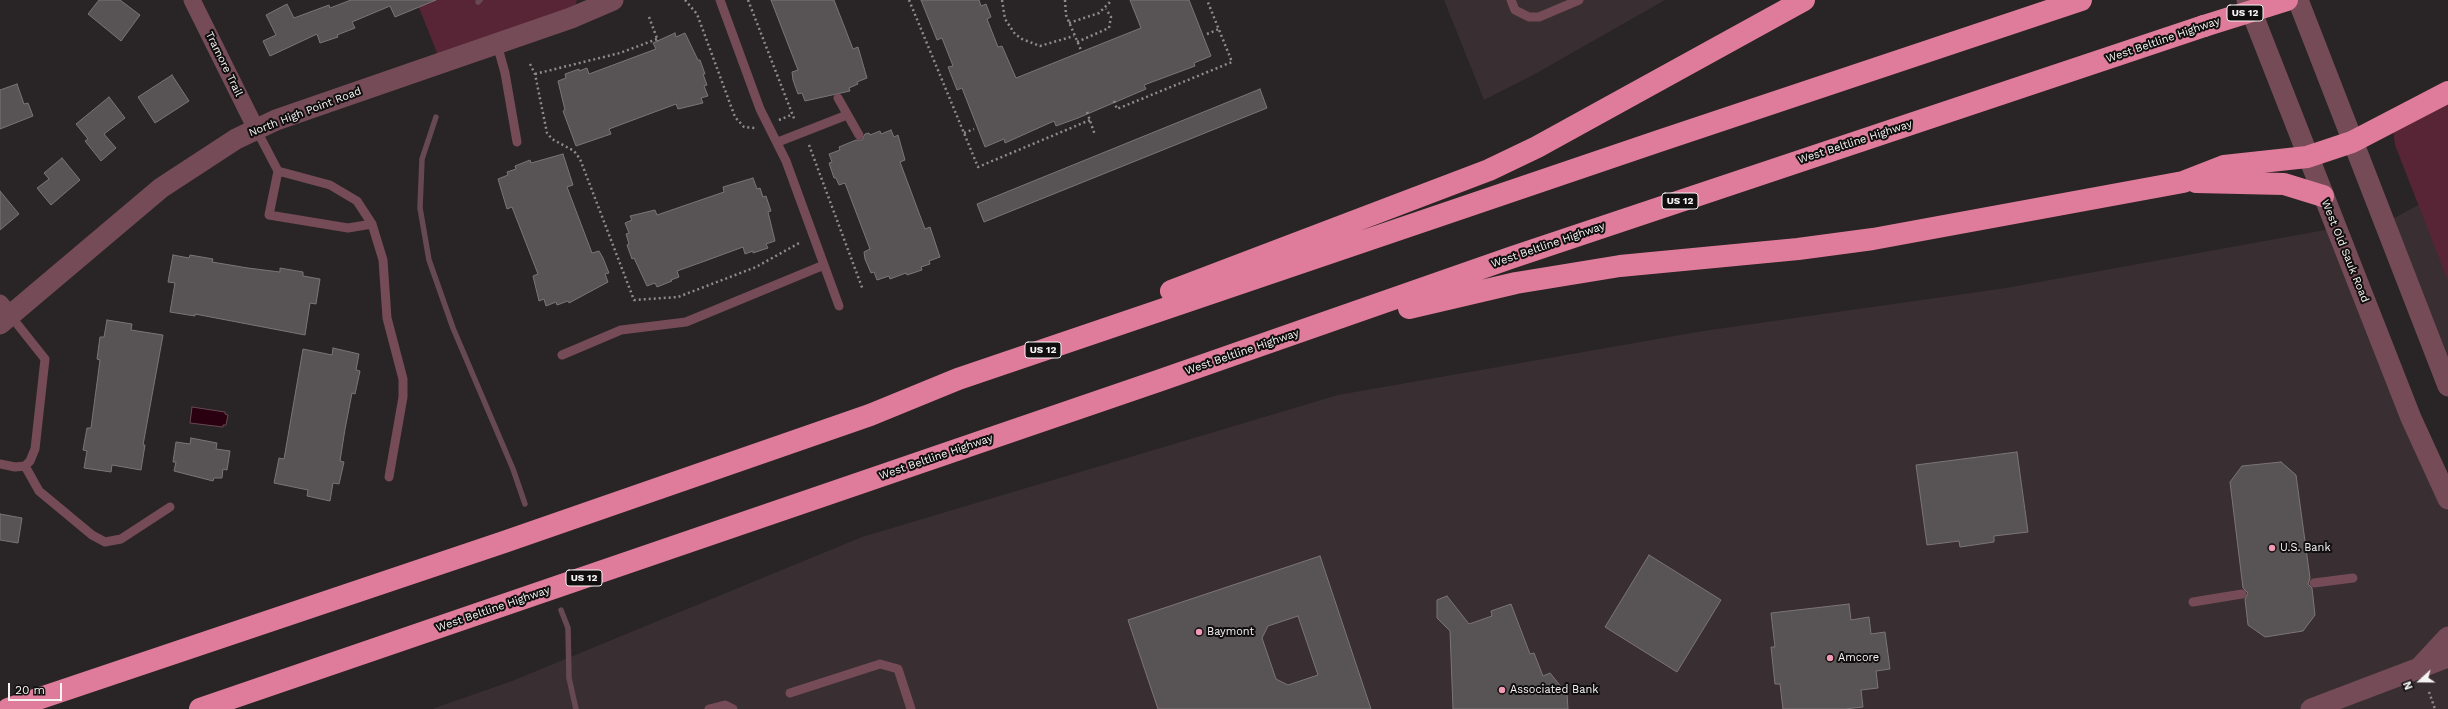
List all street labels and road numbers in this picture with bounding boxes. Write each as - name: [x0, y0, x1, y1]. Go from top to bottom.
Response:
- road number: US 12: [2227, 5, 2263, 21]
- street label: West Beltline Highway: [2104, 14, 2222, 66]
- street label: Tramore Trail: [203, 29, 245, 99]
- street label: North High Point Road: [247, 84, 363, 140]
- street label: West Beltline Highway: [1796, 117, 1914, 167]
- road number: US 12: [1662, 193, 1698, 209]
- street label: West Old Sauk Road: [2318, 198, 2372, 304]
- street label: West Beltline Highway: [1489, 219, 1607, 271]
- street label: West Beltline Highway: [1183, 326, 1301, 378]
- road number: US 12: [1025, 342, 1061, 358]
- street label: West Beltline Highway: [877, 431, 995, 483]
- road number: US 12: [566, 570, 602, 586]
- street label: West Beltline Highway: [434, 583, 552, 635]

